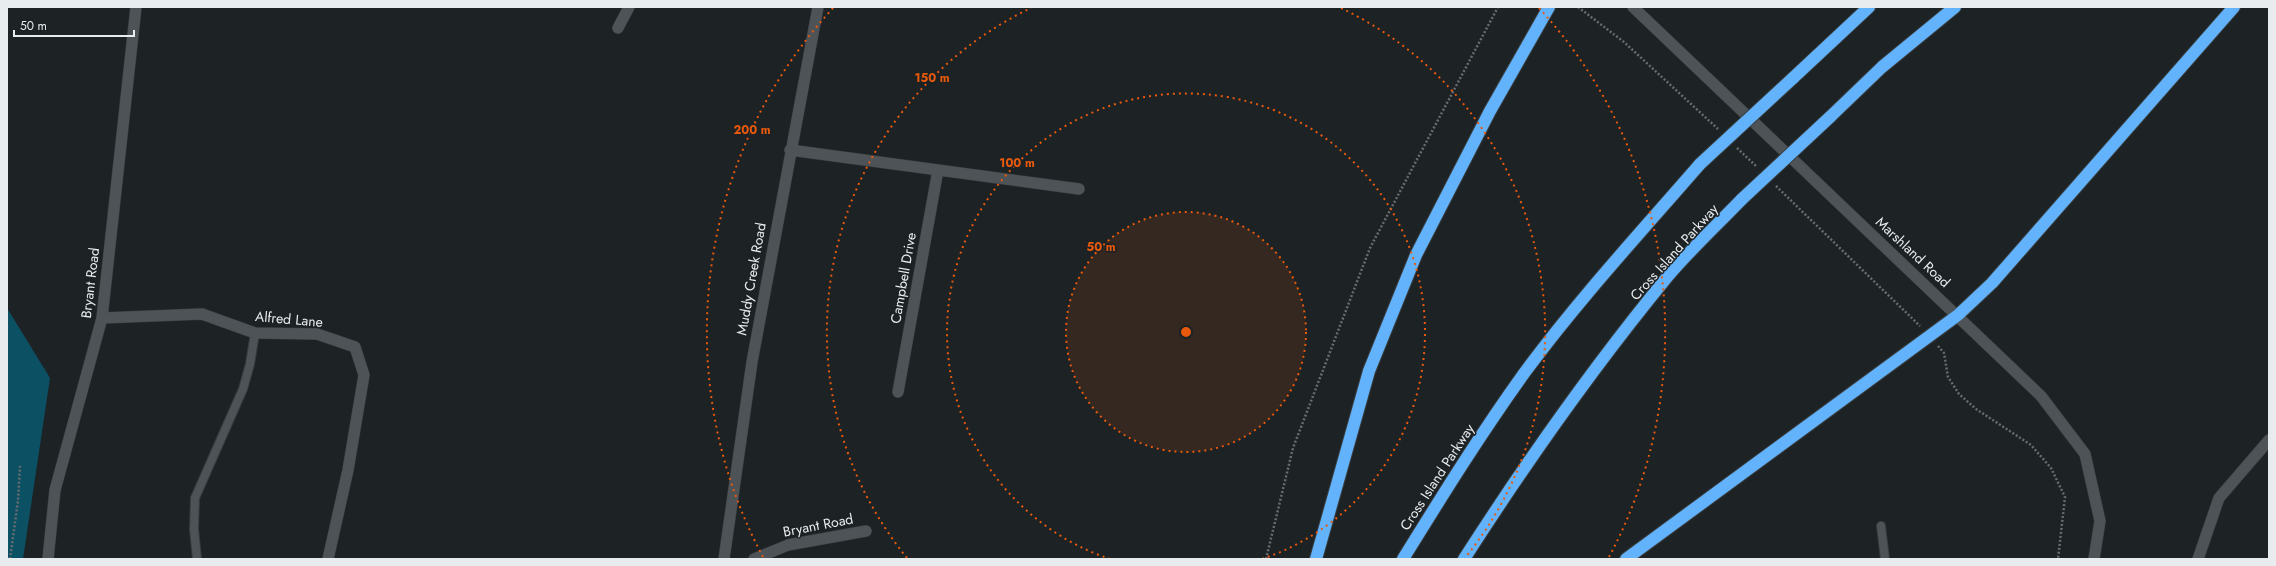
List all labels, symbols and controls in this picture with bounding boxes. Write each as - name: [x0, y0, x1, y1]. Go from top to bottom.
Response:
- scale bar: [14, 12, 134, 38]
- text: 50 m: [20, 17, 47, 35]
- text: 150 m: [914, 69, 950, 87]
- text: 200 m: [733, 121, 771, 139]
- text: 100 m: [999, 154, 1035, 172]
- street label: Cross Island Parkway: [1625, 199, 1723, 305]
- street label: Marshland Road: [1871, 212, 1955, 292]
- street label: Muddy Creek Road: [731, 221, 771, 337]
- street label: Campbell Drive: [885, 231, 921, 325]
- text: 50 m: [1086, 238, 1116, 256]
- street label: Bryant Road: [76, 247, 104, 319]
- street label: Alfred Lane: [254, 306, 324, 332]
- centre of rings: [1179, 325, 1193, 339]
- street label: Cross Island Parkway: [1395, 419, 1479, 534]
- street label: Bryant Road: [781, 508, 855, 542]

